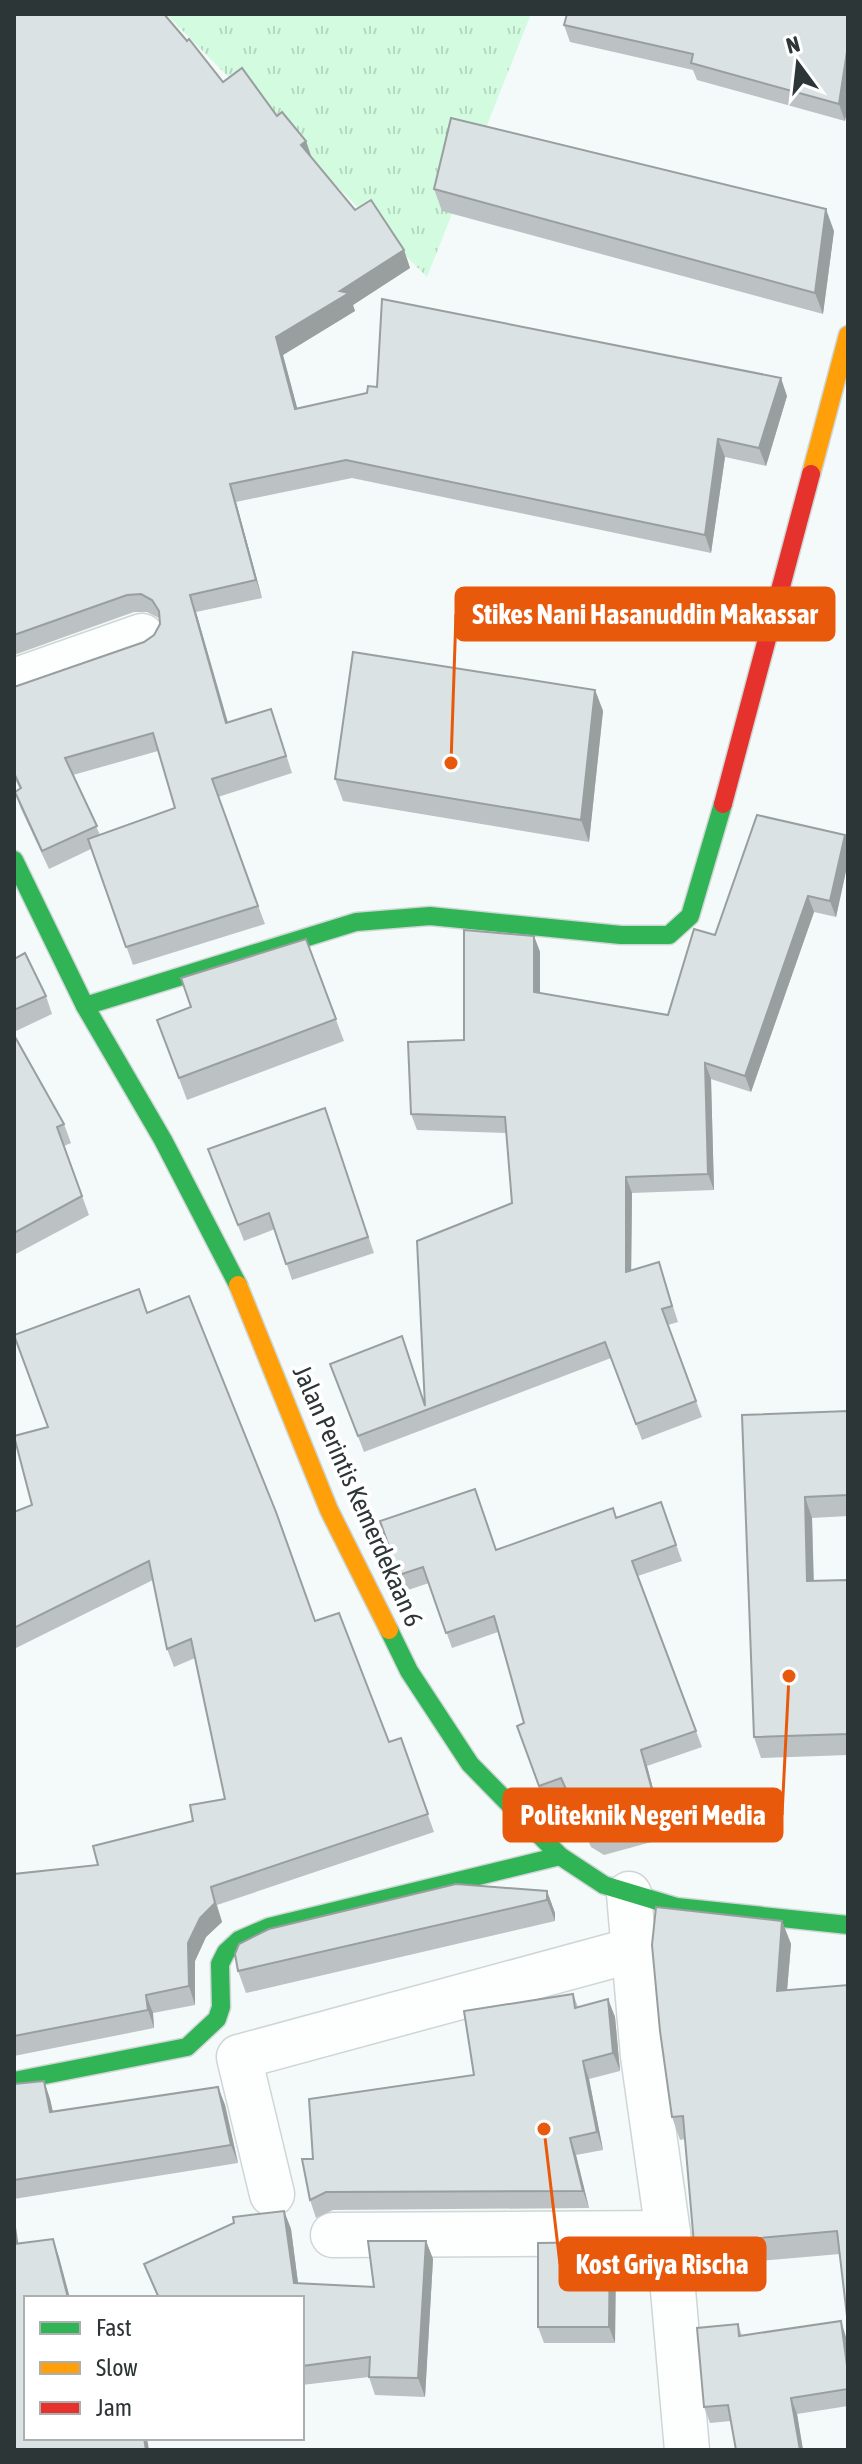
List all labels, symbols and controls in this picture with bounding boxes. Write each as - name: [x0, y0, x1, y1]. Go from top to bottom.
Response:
- north arrow: [758, 24, 838, 104]
- text: N: [783, 30, 802, 59]
- callout: Stikes Nani Hasanuddin Makassar: [456, 588, 834, 640]
- text: Stikes Nani Hasanuddin Makassar: [472, 598, 819, 630]
- street label: Jalan Perintis Kemerdekaan 6: [287, 1361, 429, 1631]
- callout: Politeknik Negeri Media: [504, 1789, 782, 1841]
- text: Politeknik Negeri Media: [520, 1799, 766, 1831]
- callout: Kost Griya Rischa: [560, 2238, 765, 2290]
- text: Kost Griya Rischa: [575, 2248, 749, 2280]
- legend: [24, 2296, 304, 2440]
- text: Fast: [96, 2314, 132, 2341]
- text: Slow: [96, 2354, 138, 2381]
- text: Jam: [96, 2394, 132, 2421]

